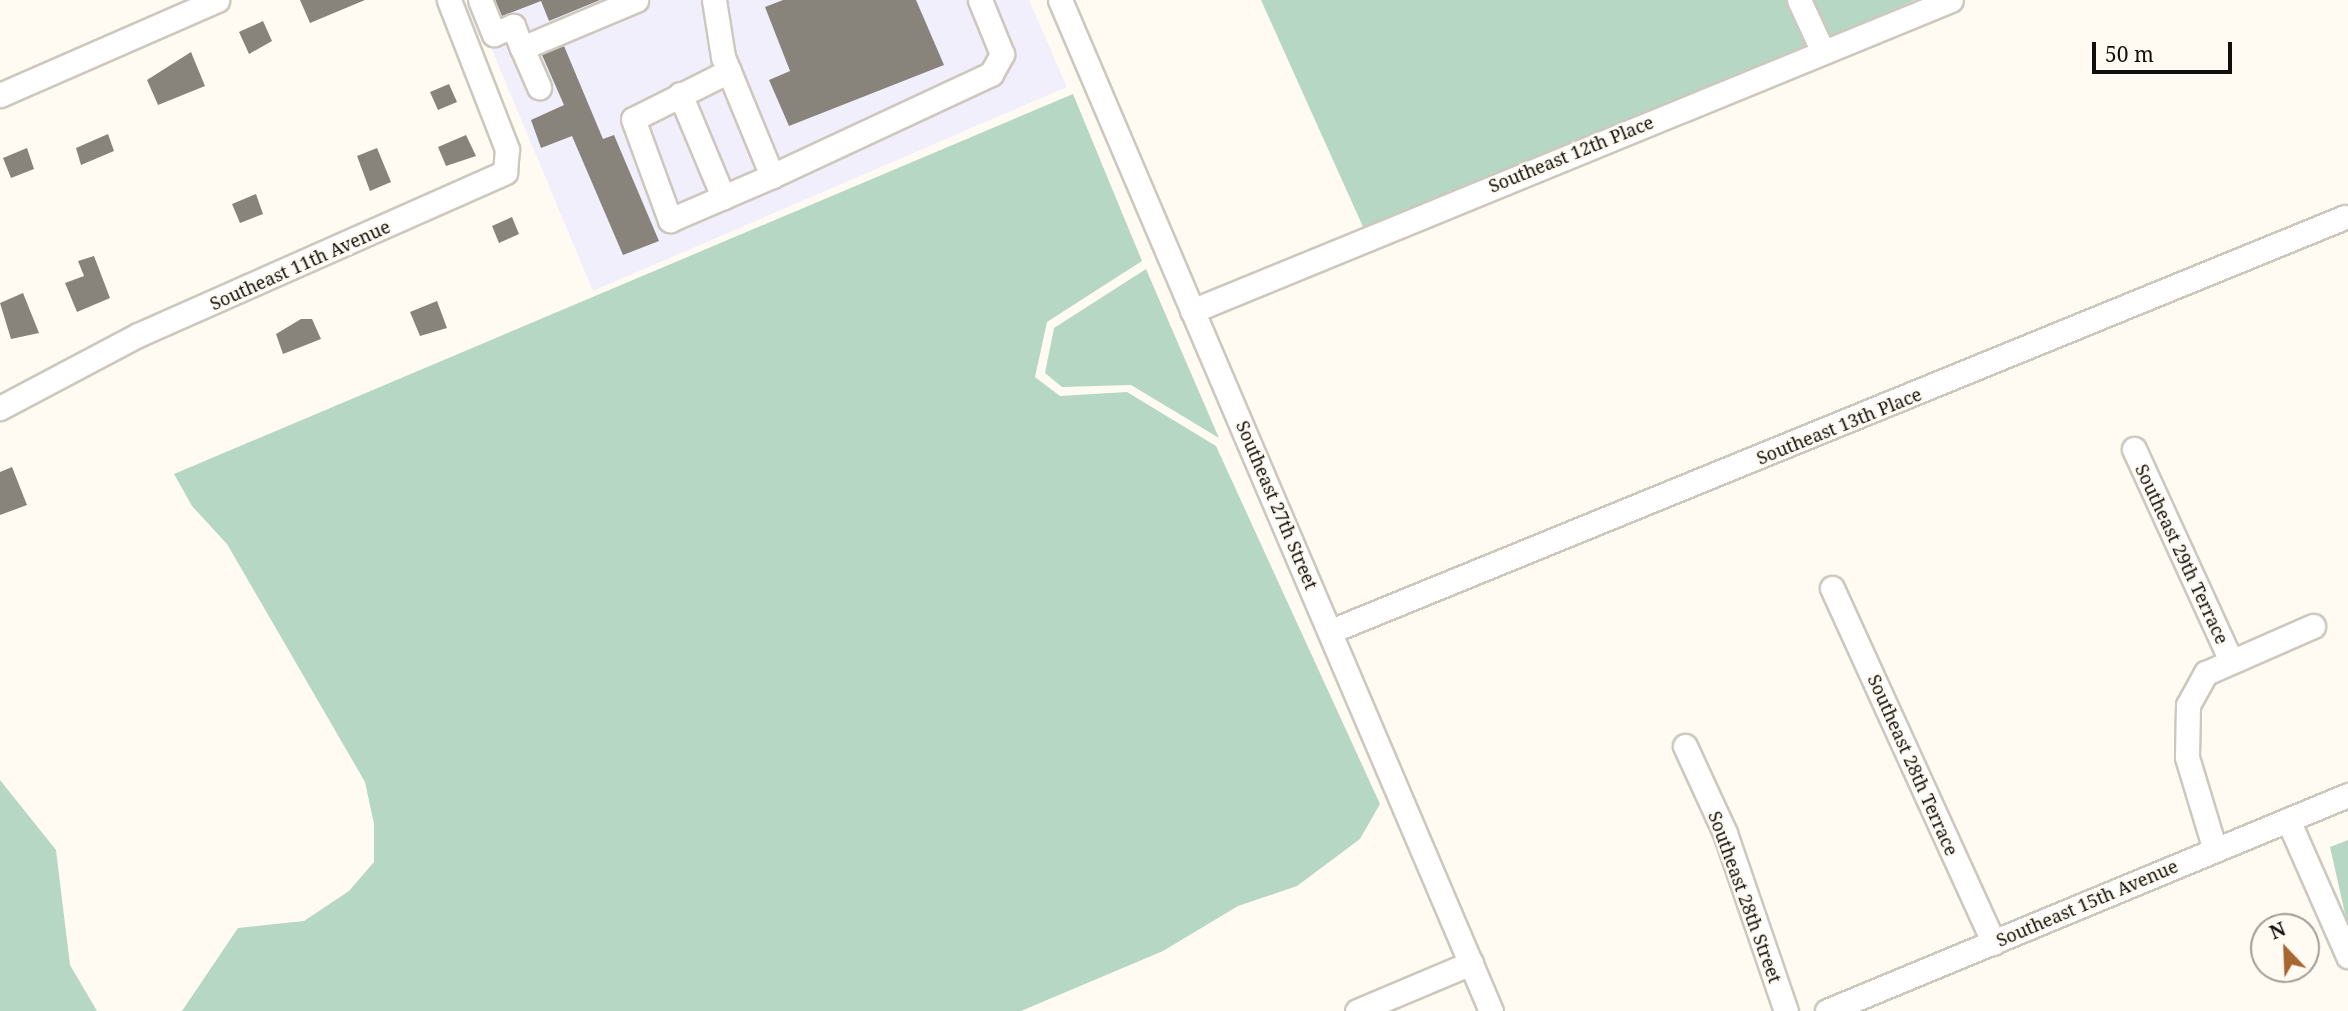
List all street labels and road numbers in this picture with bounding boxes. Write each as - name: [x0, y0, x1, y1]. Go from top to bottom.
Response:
- street label: Southeast 12th Place: [1485, 111, 1657, 197]
- street label: Southeast 11th Avenue: [206, 215, 394, 315]
- street label: Southeast 13th Place: [1753, 383, 1925, 469]
- street label: Southeast 27th Street: [1232, 417, 1322, 593]
- street label: Southeast 29th Terrace: [2131, 461, 2233, 647]
- street label: Southeast 28th Terrace: [1863, 671, 1963, 859]
- street label: Southeast 28th Street: [1704, 808, 1786, 986]
- street label: Southeast 15th Avenue: [1993, 855, 2181, 951]

